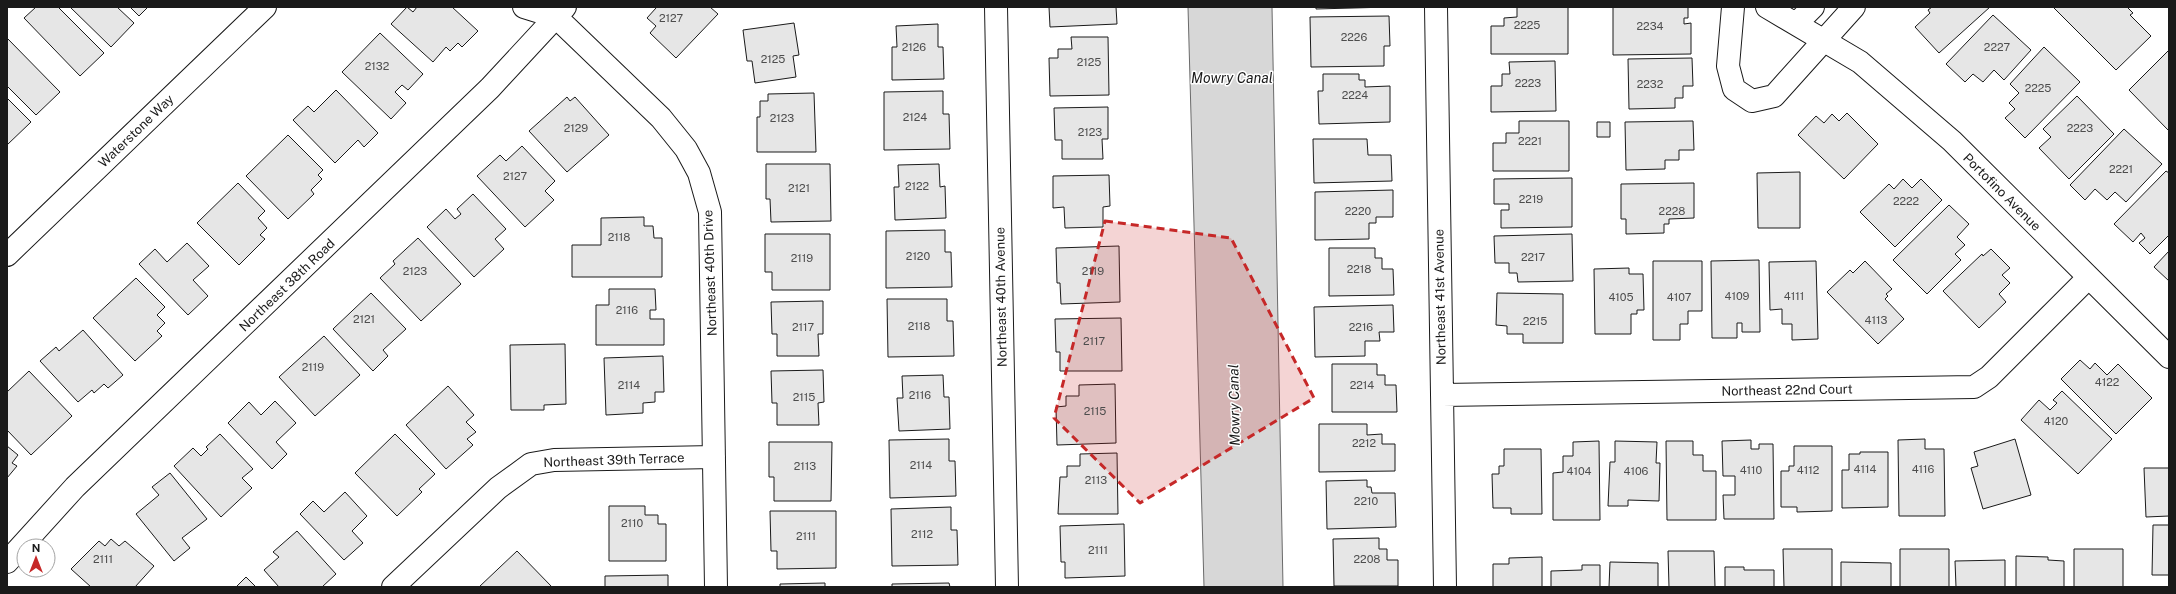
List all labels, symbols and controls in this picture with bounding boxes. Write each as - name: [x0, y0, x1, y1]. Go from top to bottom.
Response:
- house number: 2127: [659, 12, 683, 24]
- house number: 2225: [1514, 19, 1540, 31]
- house number: 2234: [1637, 20, 1664, 32]
- house number: 2226: [1341, 31, 1367, 43]
- house number: 2126: [902, 41, 926, 53]
- house number: 2227: [1984, 41, 2011, 53]
- house number: 2125: [761, 53, 785, 65]
- house number: 2125: [1077, 56, 1101, 68]
- house number: 2132: [365, 60, 390, 72]
- water label: Mowry Canal: [1191, 70, 1273, 86]
- house number: 2223: [1515, 77, 1541, 89]
- house number: 2232: [1637, 78, 1664, 90]
- house number: 2225: [2025, 82, 2051, 94]
- house number: 2224: [1342, 89, 1368, 101]
- street label: Waterstone Way: [96, 92, 177, 170]
- house number: 2124: [903, 111, 927, 123]
- house number: 2123: [770, 112, 794, 124]
- house number: 2129: [564, 122, 588, 134]
- house number: 2223: [2067, 122, 2093, 134]
- house number: 2123: [1078, 126, 1102, 138]
- house number: 2221: [1518, 135, 1542, 147]
- street label: Portofino Avenue: [1960, 150, 2044, 234]
- house number: 2221: [2109, 163, 2133, 175]
- house number: 2127: [503, 170, 527, 182]
- house number: 2122: [905, 180, 930, 192]
- house number: 2121: [788, 182, 810, 194]
- house number: 2219: [1519, 193, 1543, 205]
- house number: 2222: [1893, 195, 1920, 207]
- house number: 2220: [1345, 205, 1371, 217]
- house number: 2228: [1659, 205, 1685, 217]
- street label: Northeast 40th Drive: [700, 210, 720, 336]
- street label: Northeast 40th Avenue: [992, 227, 1010, 367]
- street label: Northeast 41st Avenue: [1431, 229, 1449, 365]
- house number: 2118: [608, 231, 630, 243]
- street label: Northeast 38th Road: [236, 236, 338, 334]
- house number: 2120: [906, 250, 930, 262]
- house number: 2217: [1521, 251, 1545, 263]
- house number: 2119: [791, 252, 813, 264]
- house number: 2218: [1347, 263, 1371, 275]
- house number: 2123: [403, 265, 427, 277]
- house number: 2119: [1082, 265, 1104, 277]
- house number: 4109: [1725, 290, 1750, 302]
- house number: 4111: [1784, 290, 1804, 302]
- house number: 4105: [1608, 291, 1634, 303]
- house number: 4107: [1667, 291, 1692, 303]
- house number: 2116: [616, 304, 638, 316]
- house number: 2121: [353, 313, 375, 325]
- house number: 4113: [1865, 314, 1887, 326]
- house number: 2215: [1523, 315, 1547, 327]
- house number: 2118: [908, 320, 930, 332]
- house number: 2117: [792, 321, 814, 333]
- house number: 2216: [1349, 321, 1373, 333]
- house number: 2117: [1083, 335, 1105, 347]
- house number: 2119: [302, 361, 324, 373]
- water label: Mowry Canal: [1225, 364, 1243, 446]
- house number: 4122: [2095, 376, 2120, 388]
- house number: 2114: [618, 379, 640, 391]
- house number: 2214: [1350, 379, 1374, 391]
- street label: Northeast 22nd Court: [1721, 381, 1853, 399]
- house number: 2116: [909, 389, 931, 401]
- house number: 2115: [793, 391, 815, 403]
- house number: 2115: [1084, 405, 1106, 417]
- house number: 4120: [2044, 415, 2069, 427]
- house number: 2212: [1352, 437, 1377, 449]
- street label: Northeast 39th Terrace: [543, 450, 685, 470]
- house number: 2114: [910, 459, 932, 471]
- house number: 2113: [794, 460, 816, 472]
- house number: 4114: [1854, 463, 1876, 475]
- house number: 4116: [1912, 463, 1935, 475]
- house number: 4110: [1740, 464, 1763, 476]
- house number: 4112: [1797, 464, 1820, 476]
- house number: 4104: [1566, 465, 1592, 477]
- house number: 4106: [1624, 465, 1649, 477]
- house number: 2113: [1085, 474, 1107, 486]
- house number: 2210: [1354, 495, 1378, 507]
- house number: 2110: [621, 517, 643, 529]
- house number: 2112: [911, 528, 933, 540]
- house number: 2111: [796, 530, 816, 542]
- north arrow: [16, 538, 56, 578]
- text: N: [32, 542, 40, 554]
- house number: 2111: [1088, 544, 1108, 556]
- house number: 2111: [93, 553, 113, 565]
- house number: 2208: [1354, 553, 1380, 565]

